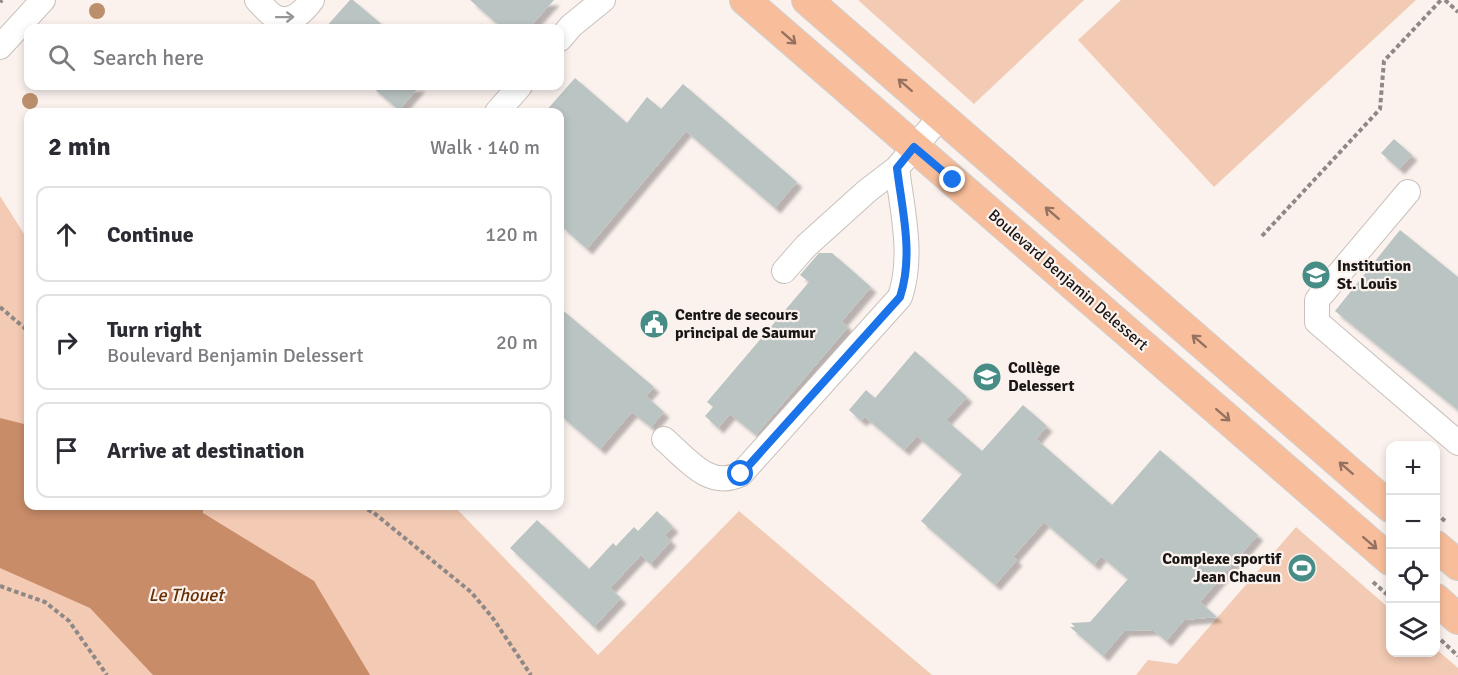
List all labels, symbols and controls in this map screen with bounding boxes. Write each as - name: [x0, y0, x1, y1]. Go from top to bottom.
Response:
- one-way arrow: [275, 11, 294, 23]
- search box: [24, 24, 564, 90]
- one-way arrow: [781, 31, 796, 45]
- icon: search: [45, 41, 78, 74]
- text: Search here: [93, 44, 204, 71]
- one-way arrow: [898, 78, 913, 92]
- text: 2 min: [48, 131, 111, 163]
- text: Walk · 140 m: [430, 135, 540, 160]
- route end: [939, 166, 965, 192]
- street label: Boulevard Benjamin Delessert: [984, 205, 1152, 355]
- one-way arrow: [1045, 206, 1060, 220]
- icon: ahead: [50, 218, 83, 251]
- text: Continue: [107, 221, 194, 248]
- text: 120 m: [485, 222, 538, 247]
- place label: Institution St. Louis: [1337, 256, 1411, 294]
- school or university icon: Institution St. Louis: [1300, 259, 1332, 291]
- place label: Centre de secours principal de Saumur: [675, 305, 816, 343]
- public building icon: Centre de secours principal de Saumur: [638, 308, 670, 340]
- text: Turn right: [107, 316, 202, 343]
- icon: right: [50, 326, 83, 359]
- text: 20 m: [496, 330, 538, 355]
- one-way arrow: [1191, 334, 1207, 347]
- text: Boulevard Benjamin Delessert: [107, 343, 364, 368]
- place label: Collège Delessert: [1008, 358, 1074, 396]
- school or university icon: Collège Delessert: [971, 361, 1003, 393]
- one-way arrow: [1215, 408, 1230, 422]
- icon: arrive: [50, 434, 83, 467]
- text: Arrive at destination: [107, 437, 304, 464]
- map controls: [1386, 441, 1440, 657]
- button: +: [1386, 441, 1440, 495]
- route start: [727, 460, 753, 486]
- one-way arrow: [1339, 461, 1354, 475]
- button: −: [1386, 495, 1440, 549]
- one-way arrow: [1362, 536, 1377, 550]
- place label: Complexe sportif Jean Chacun: [1162, 549, 1282, 587]
- button: locate: [1386, 549, 1440, 603]
- sports icon: Complexe sportif Jean Chacun: [1286, 552, 1318, 584]
- water label: Le Thouet: [148, 584, 226, 606]
- button: layers: [1386, 603, 1440, 657]

